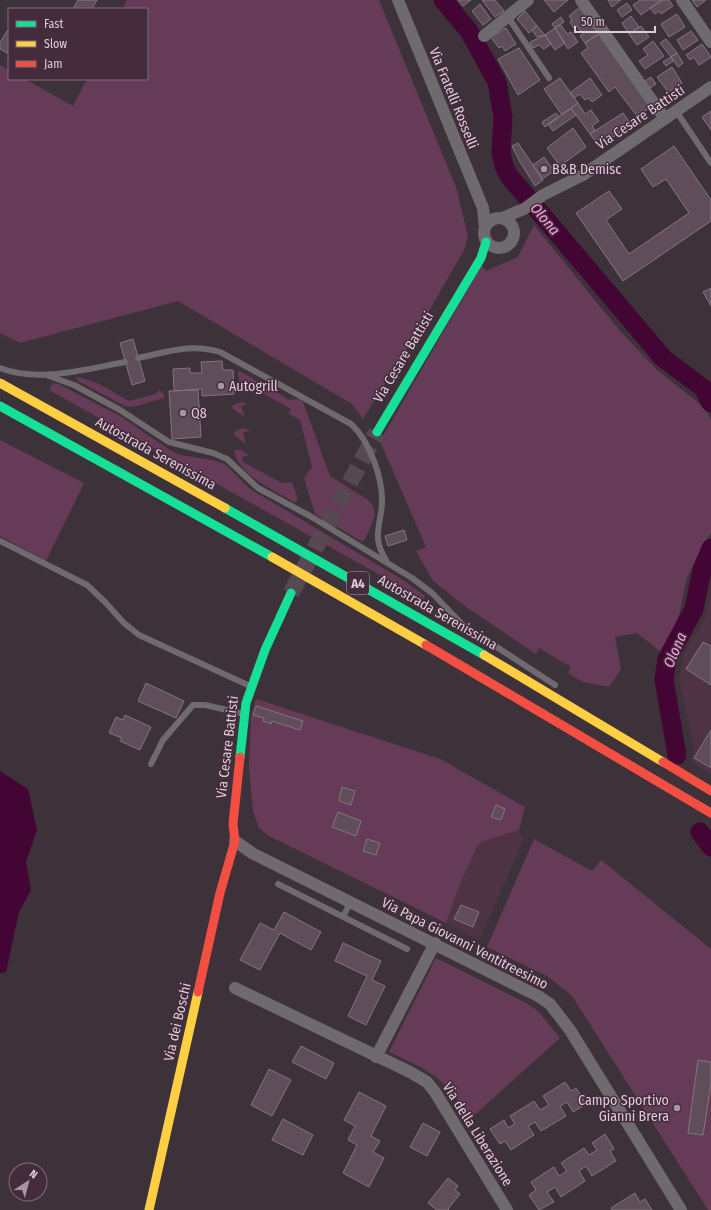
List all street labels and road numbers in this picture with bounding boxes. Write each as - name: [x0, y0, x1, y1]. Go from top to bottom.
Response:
- street label: Via Fratelli Rosselli: [425, 45, 482, 151]
- street label: Via Cesare Battisti: [593, 81, 688, 153]
- street label: Via Cesare Battisti: [370, 309, 437, 406]
- street label: Autostrada Serenissima: [93, 413, 219, 494]
- street label: Autostrada Serenissima: [375, 571, 501, 654]
- road number: A4: [347, 572, 369, 594]
- street label: Via Cesare Battisti: [213, 695, 242, 799]
- street label: Via Papa Giovanni Ventitreesimo: [379, 894, 551, 993]
- street label: Via dei Boschi: [160, 981, 195, 1063]
- street label: Via della Liberazione: [439, 1079, 516, 1189]

